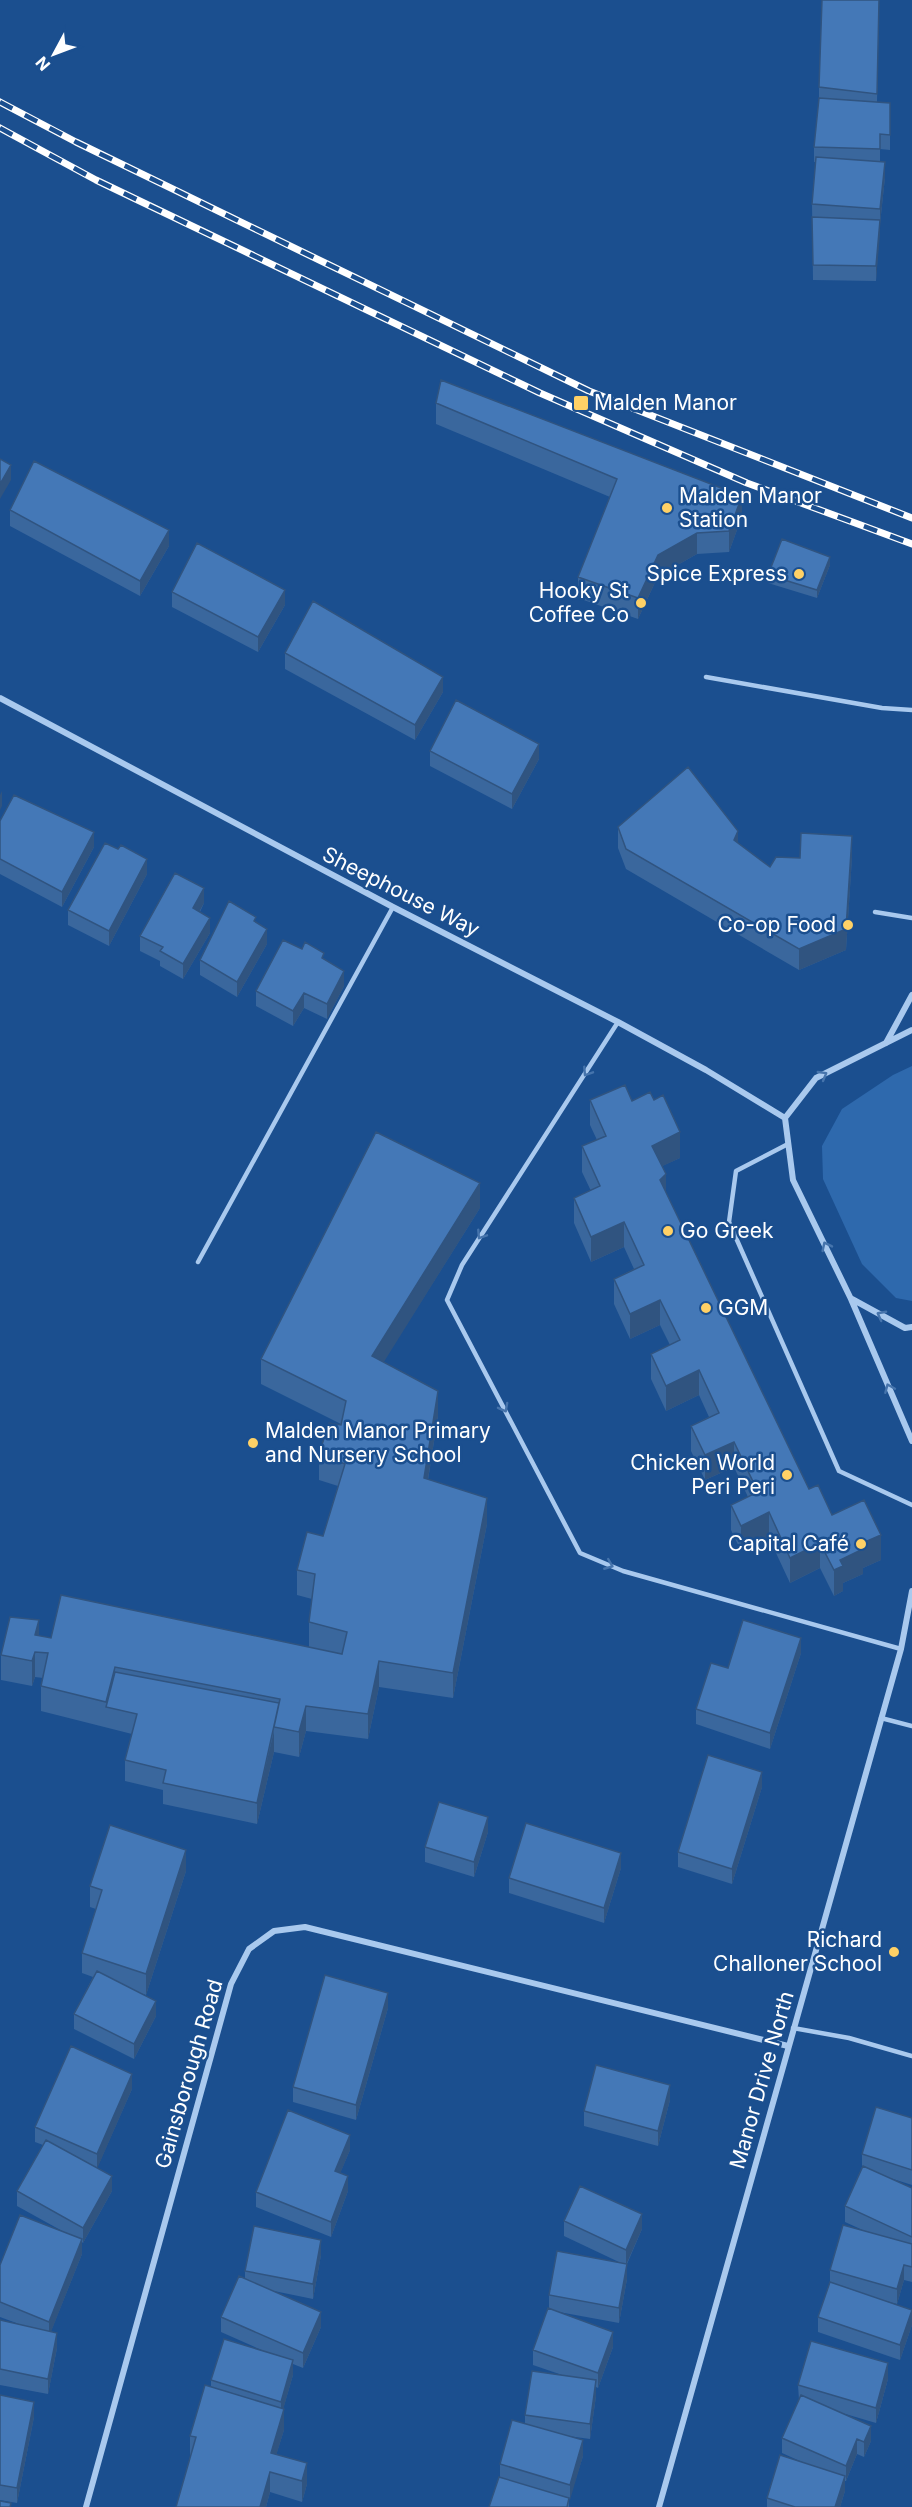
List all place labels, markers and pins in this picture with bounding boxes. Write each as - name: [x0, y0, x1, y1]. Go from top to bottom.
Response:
- place label: Malden Manor: [594, 390, 737, 415]
- marker: Malden Manor: [572, 394, 590, 412]
- place label: Malden Manor Station: [679, 483, 822, 532]
- marker: Malden Manor Station: [660, 501, 674, 515]
- place label: Spice Express: [647, 561, 787, 586]
- marker: Spice Express: [792, 567, 806, 581]
- place label: Hooky St Coffee Co: [529, 578, 629, 627]
- marker: Hooky St Coffee Co: [634, 596, 648, 610]
- place label: Co-op Food: [717, 912, 836, 937]
- marker: Co-op Food: [841, 918, 855, 932]
- place label: Go Greek: [680, 1218, 774, 1243]
- marker: Go Greek: [661, 1224, 675, 1238]
- place label: GGM: [718, 1295, 768, 1320]
- marker: GGM: [699, 1301, 713, 1315]
- place label: Malden Manor Primary and Nursery School: [265, 1418, 491, 1467]
- marker: Malden Manor Primary and Nursery School: [246, 1436, 260, 1450]
- place label: Chicken World Peri Peri: [630, 1450, 775, 1499]
- marker: Chicken World Peri Peri: [780, 1468, 794, 1482]
- place label: Capital Café: [728, 1531, 849, 1556]
- marker: Capital Café: [854, 1537, 868, 1551]
- place label: Richard Challoner School: [713, 1927, 882, 1976]
- marker: Richard Challoner School: [887, 1945, 901, 1959]

